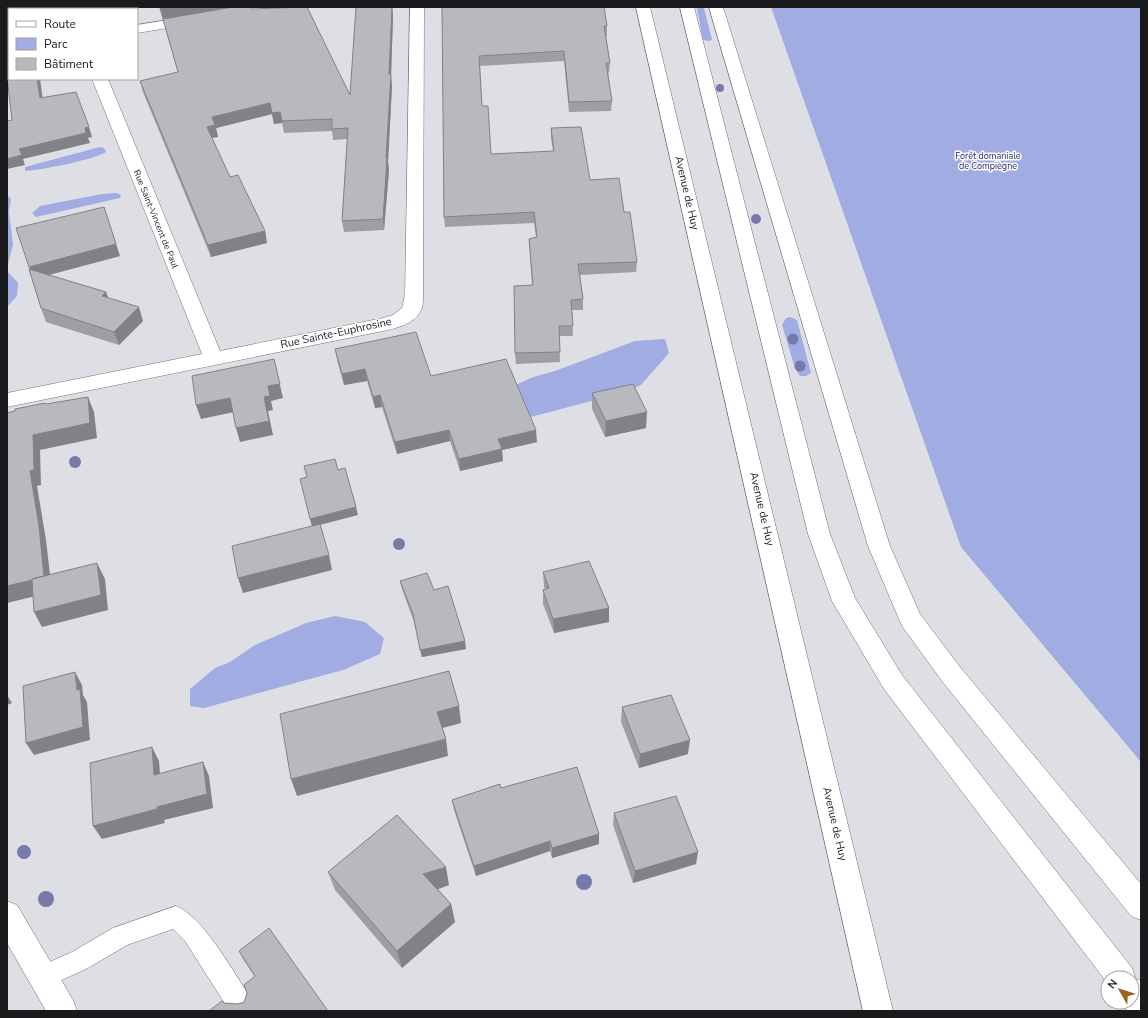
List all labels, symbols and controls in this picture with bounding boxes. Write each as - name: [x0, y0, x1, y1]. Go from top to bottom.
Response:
- legend: [8, 8, 138, 80]
- text: Route: [44, 16, 76, 32]
- text: Parc: [44, 36, 68, 52]
- text: Bâtiment: [44, 56, 94, 72]
- park label: Forêt domaniale de Compiègne: [955, 150, 1021, 172]
- street label: Avenue de Huy: [671, 154, 703, 232]
- street label: Rue Saint-Vincent de Paul: [131, 168, 181, 270]
- street label: Rue Sainte-Euphrosine: [279, 314, 393, 352]
- street label: Avenue de Huy: [746, 470, 778, 548]
- street label: Avenue de Huy: [819, 785, 851, 863]
- north arrow: [1100, 970, 1140, 1010]
- text: N: [1104, 976, 1121, 992]

